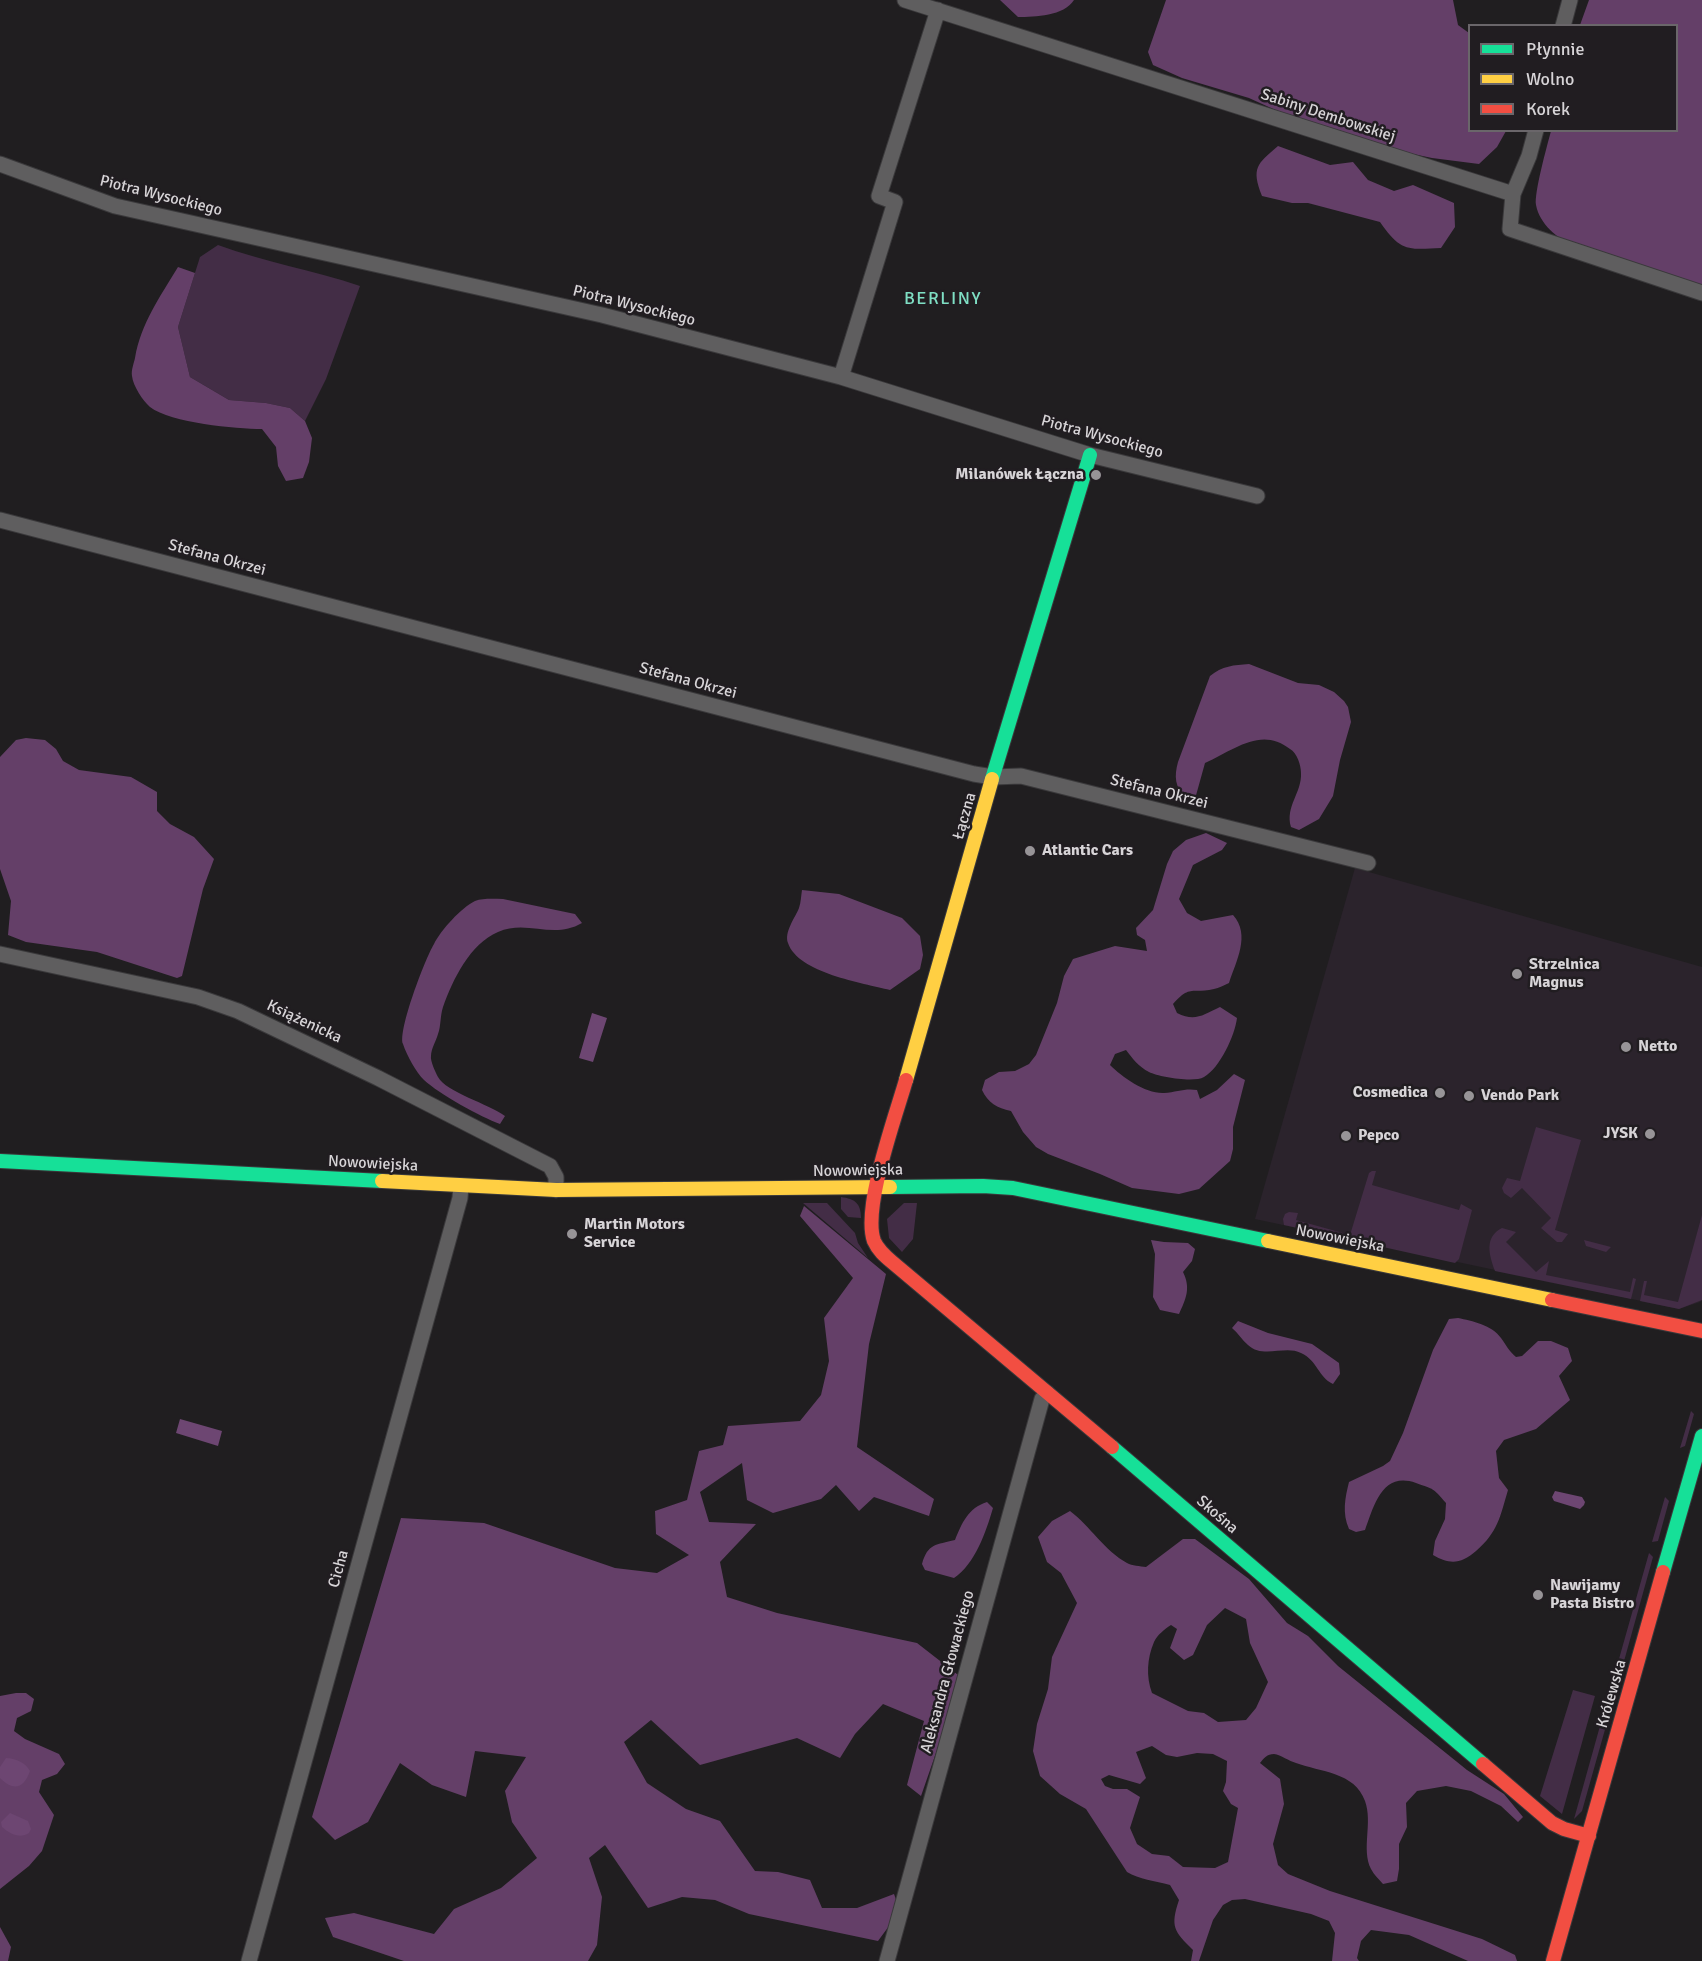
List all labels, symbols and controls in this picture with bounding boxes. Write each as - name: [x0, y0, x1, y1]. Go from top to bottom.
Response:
- legend: [1468, 24, 1678, 132]
- text: Płynnie: [1526, 38, 1584, 60]
- text: Wolno: [1526, 68, 1574, 90]
- street label: Sabiny Dembowskiej: [1258, 85, 1398, 147]
- text: Korek: [1526, 98, 1570, 120]
- street label: Piotra Wysockiego: [98, 172, 224, 220]
- street label: Piotra Wysockiego: [571, 282, 697, 330]
- district label: BERLINY: [904, 288, 982, 310]
- street label: Piotra Wysockiego: [1039, 411, 1165, 463]
- place label: Milanówek Łączna: [955, 465, 1084, 485]
- marker: Milanówek Łączna: [1089, 468, 1103, 482]
- street label: Stefana Okrzei: [166, 536, 268, 580]
- street label: Stefana Okrzei: [637, 659, 739, 703]
- street label: Stefana Okrzei: [1108, 771, 1210, 813]
- street label: Łączna: [949, 790, 981, 842]
- place label: Atlantic Cars: [1042, 841, 1133, 861]
- marker: Atlantic Cars: [1023, 844, 1037, 858]
- place label: Strzelnica Magnus: [1529, 955, 1600, 993]
- marker: Strzelnica Magnus: [1510, 967, 1524, 981]
- street label: Książenicka: [263, 996, 345, 1048]
- place label: Netto: [1638, 1037, 1677, 1057]
- marker: Netto: [1619, 1040, 1633, 1054]
- place label: Cosmedica: [1353, 1083, 1428, 1103]
- marker: Cosmedica: [1433, 1086, 1447, 1100]
- place label: Vendo Park: [1481, 1086, 1559, 1106]
- marker: Vendo Park: [1462, 1089, 1476, 1103]
- place label: JYSK: [1603, 1124, 1638, 1144]
- place label: Pepco: [1358, 1126, 1399, 1146]
- marker: JYSK: [1643, 1127, 1657, 1141]
- marker: Pepco: [1339, 1129, 1353, 1143]
- street label: Nowowiejska: [327, 1152, 419, 1176]
- street label: Nowowiejska: [813, 1161, 903, 1181]
- place label: Martin Motors Service: [584, 1215, 685, 1253]
- street label: Nowowiejska: [1294, 1221, 1386, 1257]
- marker: Martin Motors Service: [565, 1227, 579, 1241]
- street label: Skośna: [1192, 1492, 1242, 1538]
- street label: Cicha: [325, 1548, 353, 1590]
- place label: Nawijamy Pasta Bistro: [1550, 1576, 1634, 1614]
- marker: Nawijamy Pasta Bistro: [1531, 1588, 1545, 1602]
- street label: Aleksandra Głowackiego: [917, 1589, 979, 1755]
- street label: Królewska: [1593, 1657, 1631, 1731]

